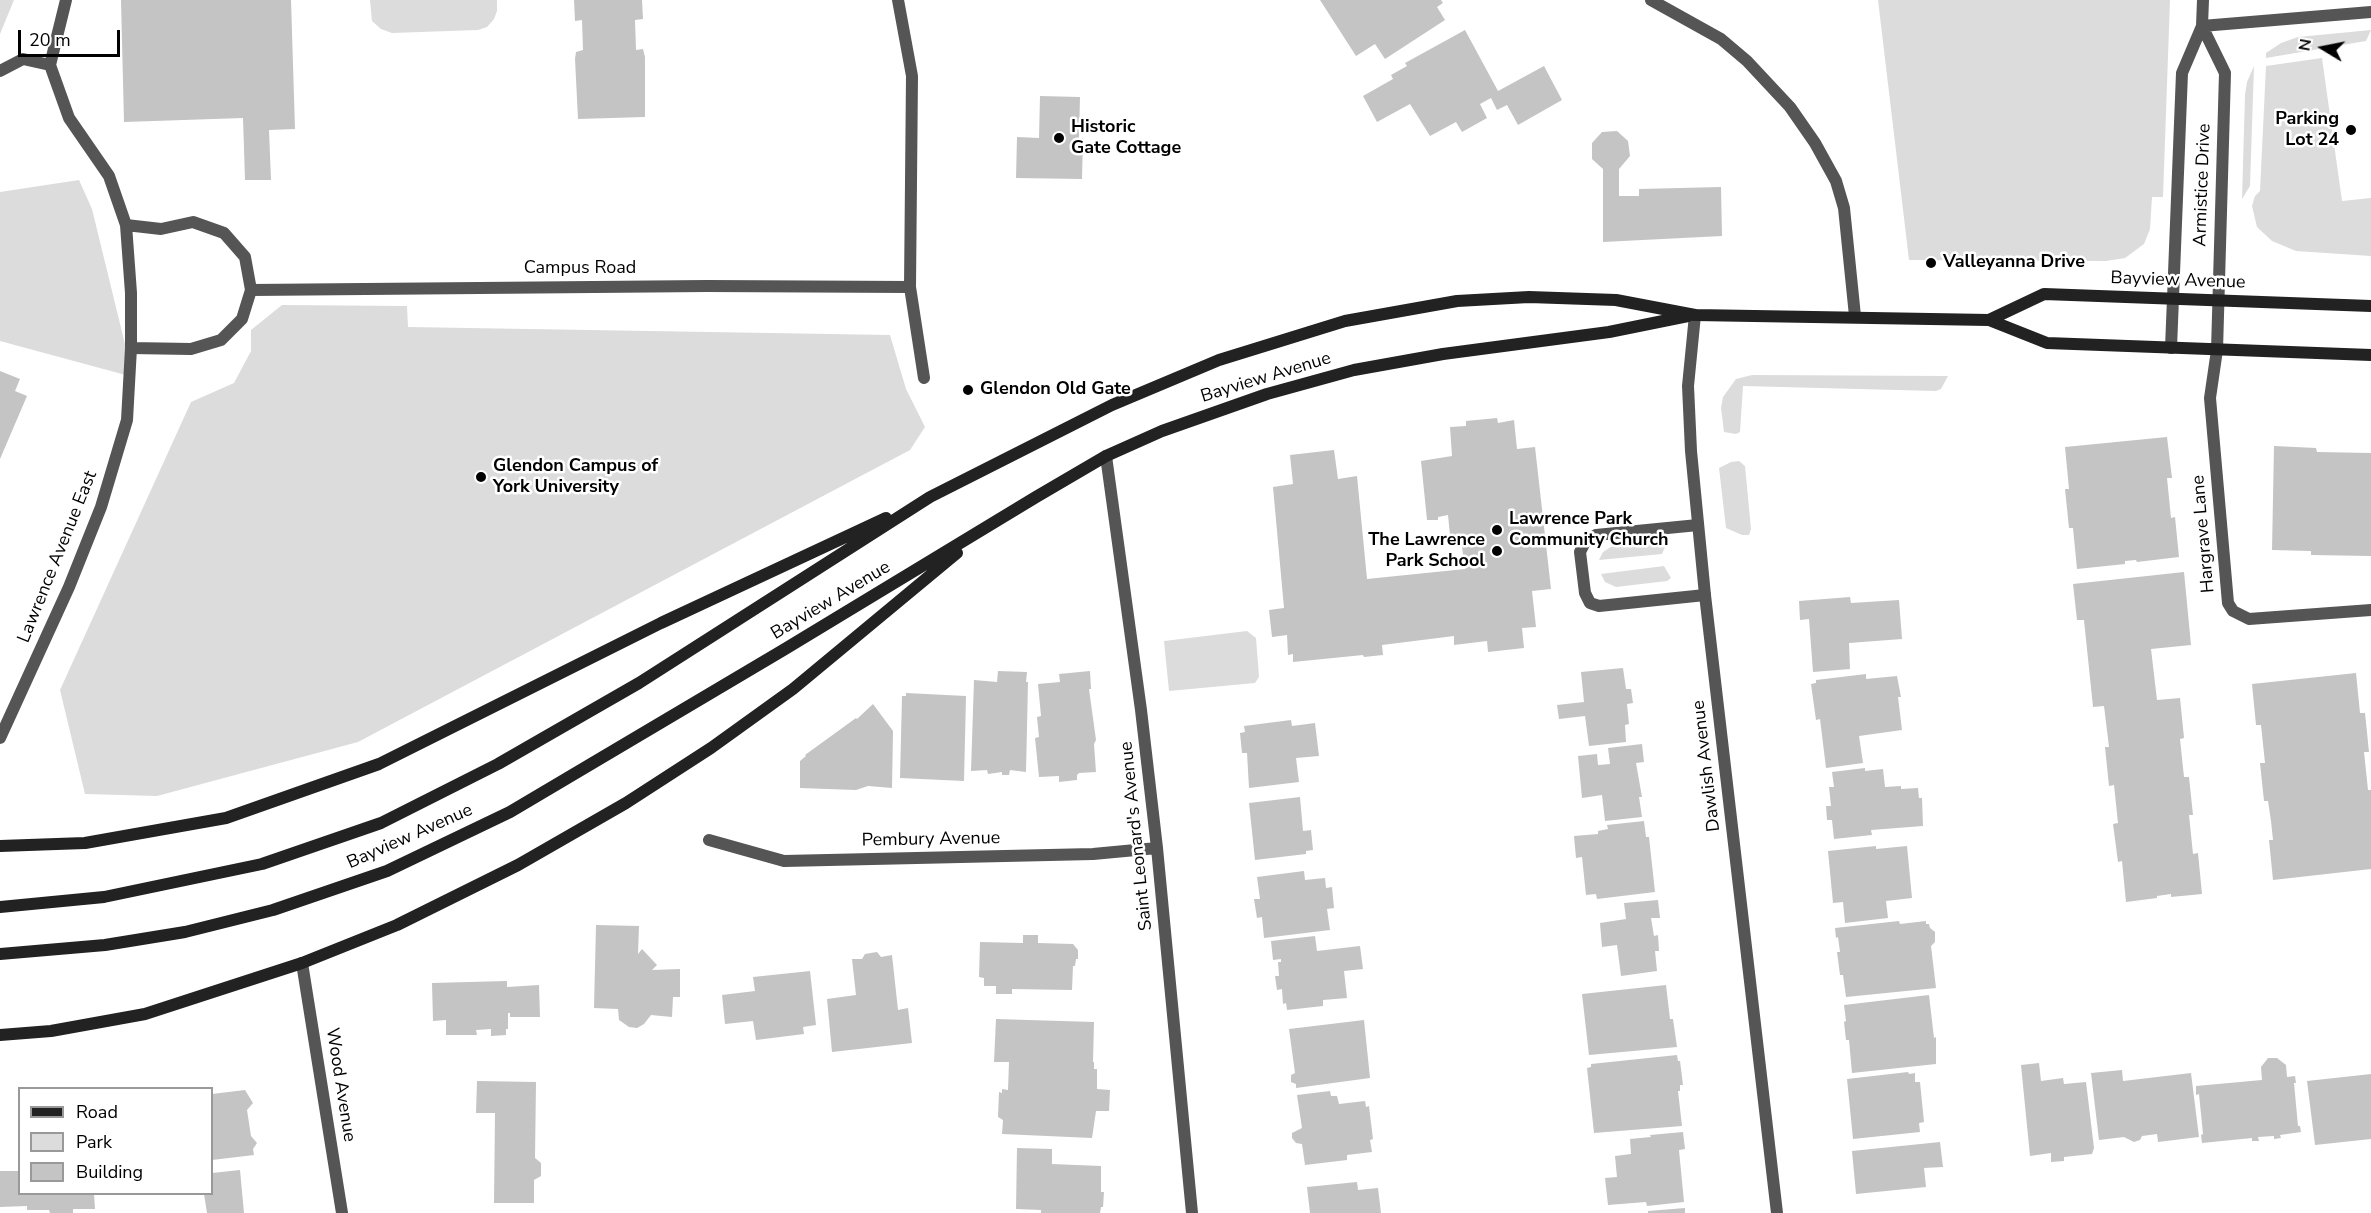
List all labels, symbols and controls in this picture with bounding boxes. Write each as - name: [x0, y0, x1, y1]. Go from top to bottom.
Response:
- scale bar: [21, 18, 123, 56]
- north arrow: [2293, 18, 2353, 78]
- text: 20 m: [29, 28, 71, 52]
- text: N: [2293, 37, 2317, 53]
- place label: Parking Lot 24: [2275, 109, 2339, 152]
- place label: Historic Gate Cottage: [1071, 117, 1181, 160]
- street label: Armistice Drive: [2190, 123, 2216, 247]
- marker: Parking Lot 24: [2344, 123, 2358, 137]
- marker: Historic Gate Cottage: [1052, 131, 1066, 145]
- place label: Valleyanna Drive: [1943, 252, 2085, 274]
- marker: Valleyanna Drive: [1924, 256, 1938, 270]
- street label: Campus Road: [524, 258, 636, 280]
- street label: Bayview Avenue: [2110, 268, 2246, 294]
- street label: Bayview Avenue: [1198, 348, 1334, 408]
- place label: Glendon Old Gate: [980, 379, 1131, 401]
- marker: Glendon Old Gate: [961, 383, 975, 397]
- place label: Glendon Campus of York University: [493, 456, 658, 498]
- street label: Lawrence Avenue East: [14, 468, 102, 646]
- marker: Glendon Campus of York University: [474, 470, 488, 484]
- street label: Hargrave Lane: [2188, 474, 2220, 594]
- place label: Lawrence Park Community Church: [1509, 509, 1669, 552]
- marker: Lawrence Park Community Church: [1490, 523, 1504, 537]
- place label: The Lawrence Park School: [1368, 530, 1485, 572]
- marker: The Lawrence Park School: [1490, 544, 1504, 558]
- street label: Bayview Avenue: [768, 557, 894, 645]
- street label: Dawlish Avenue: [1688, 699, 1726, 833]
- street label: Saint Leonard's Avenue: [1116, 740, 1158, 932]
- street label: Bayview Avenue: [344, 800, 476, 874]
- street label: Pembury Avenue: [861, 828, 1001, 852]
- street label: Wood Avenue: [320, 1026, 360, 1144]
- legend: [18, 1087, 213, 1195]
- text: Road: [76, 1100, 118, 1124]
- text: Park: [76, 1130, 112, 1154]
- text: Building: [76, 1160, 143, 1184]

